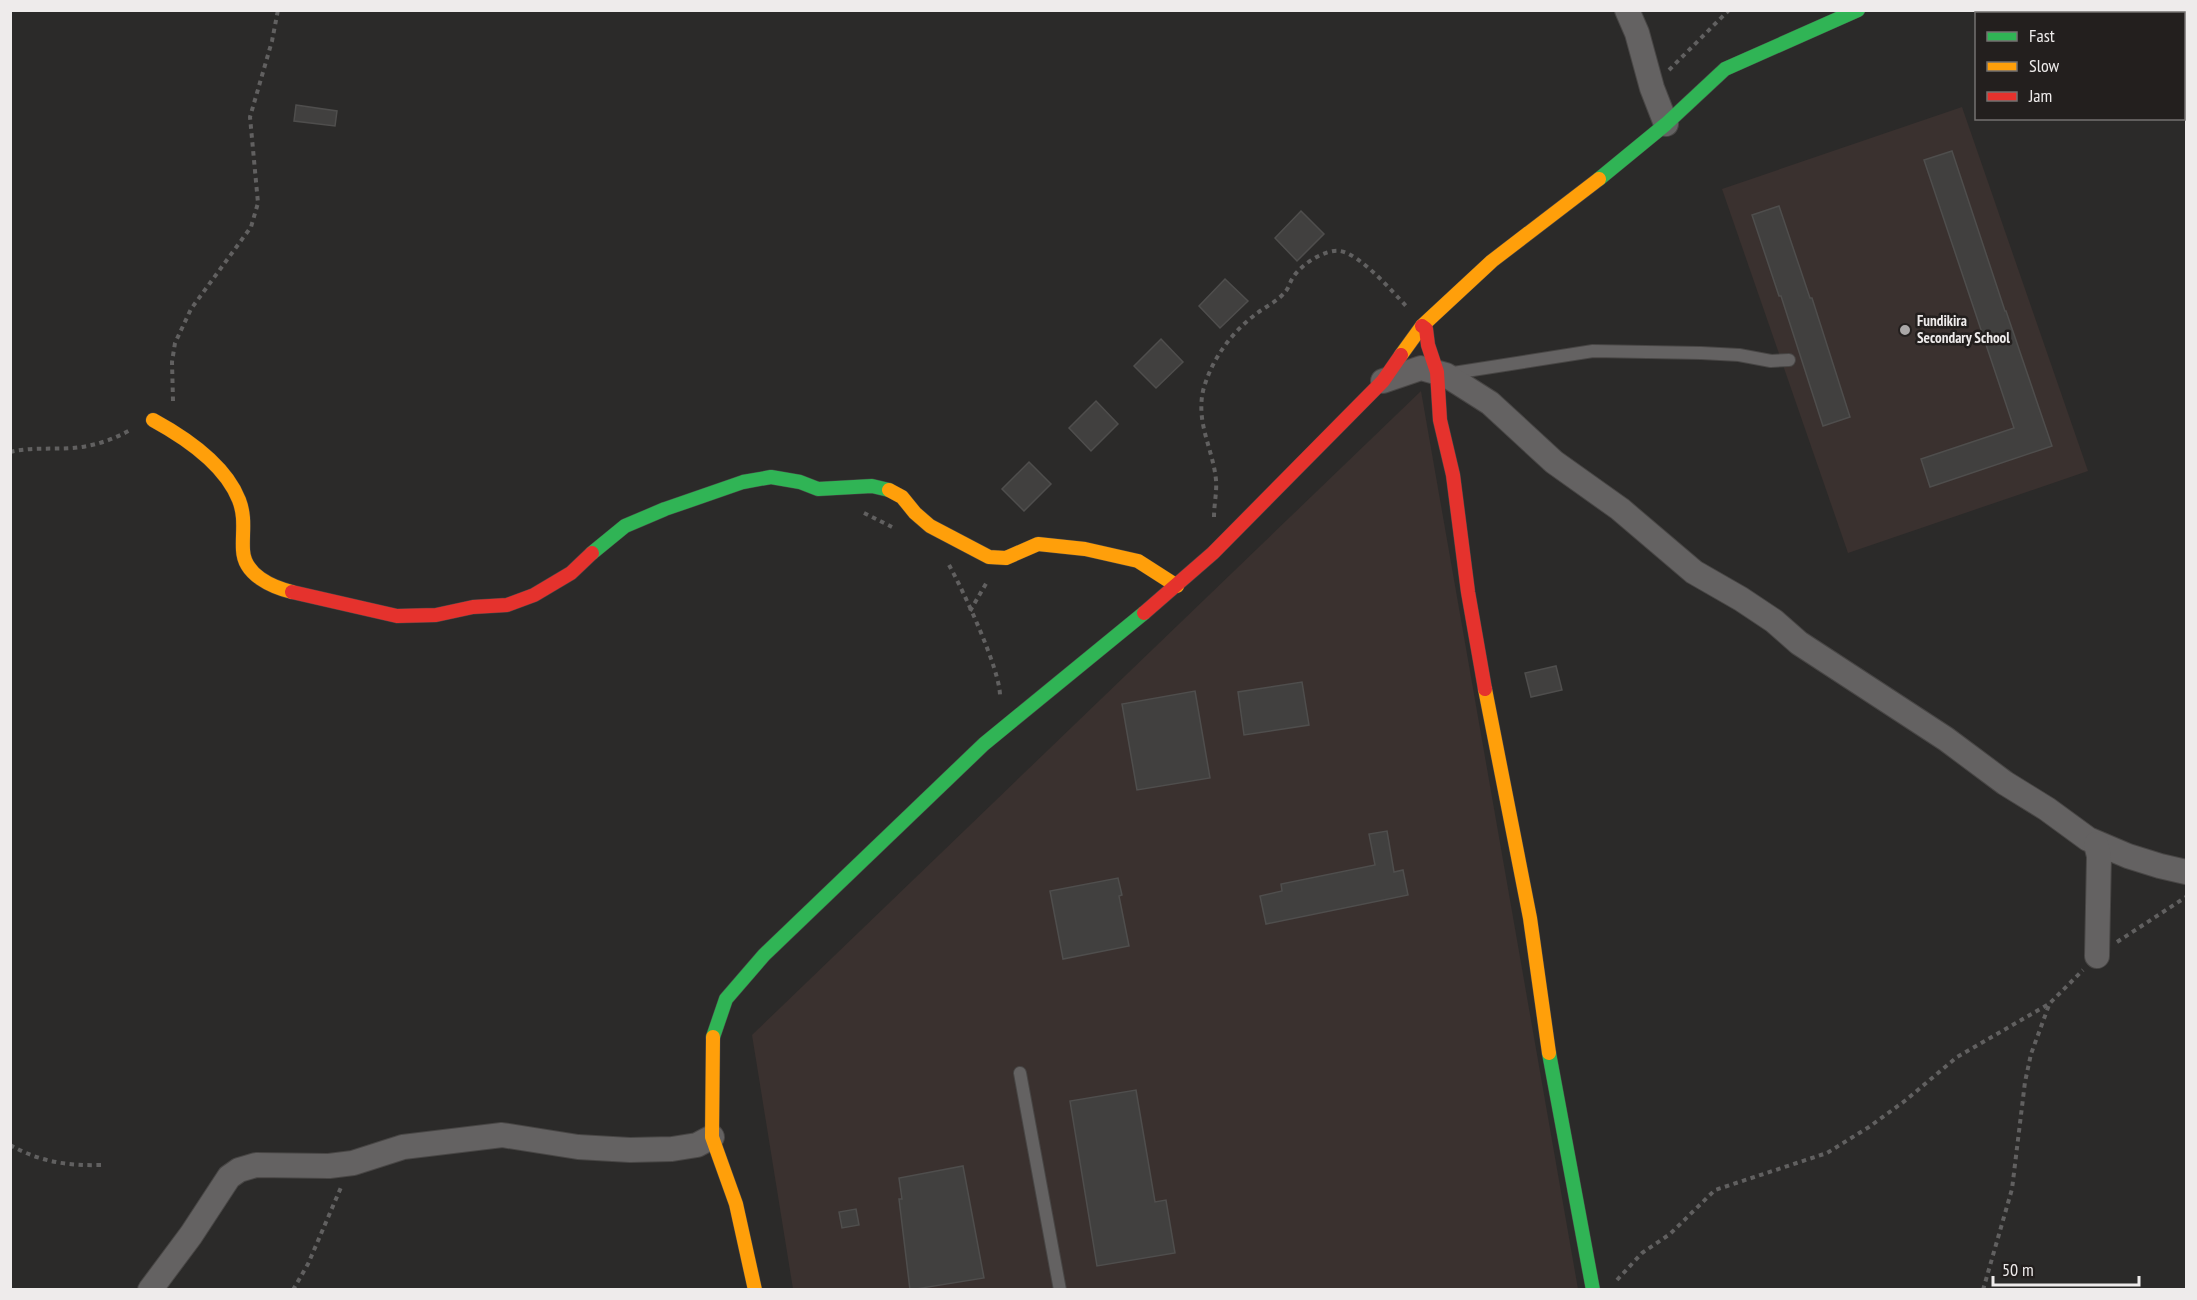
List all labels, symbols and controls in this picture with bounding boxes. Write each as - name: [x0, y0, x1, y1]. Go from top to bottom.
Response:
- legend: [1975, 12, 2185, 120]
- text: Fast: [2029, 24, 2055, 47]
- text: Slow: [2029, 54, 2060, 77]
- text: Jam: [2028, 84, 2052, 107]
- place label: Fundikira Secondary School: [1917, 311, 2010, 347]
- marker: Fundikira Secondary School: [1898, 323, 1912, 337]
- scale bar: [1993, 1249, 2138, 1287]
- text: 50 m: [2002, 1258, 2034, 1281]

